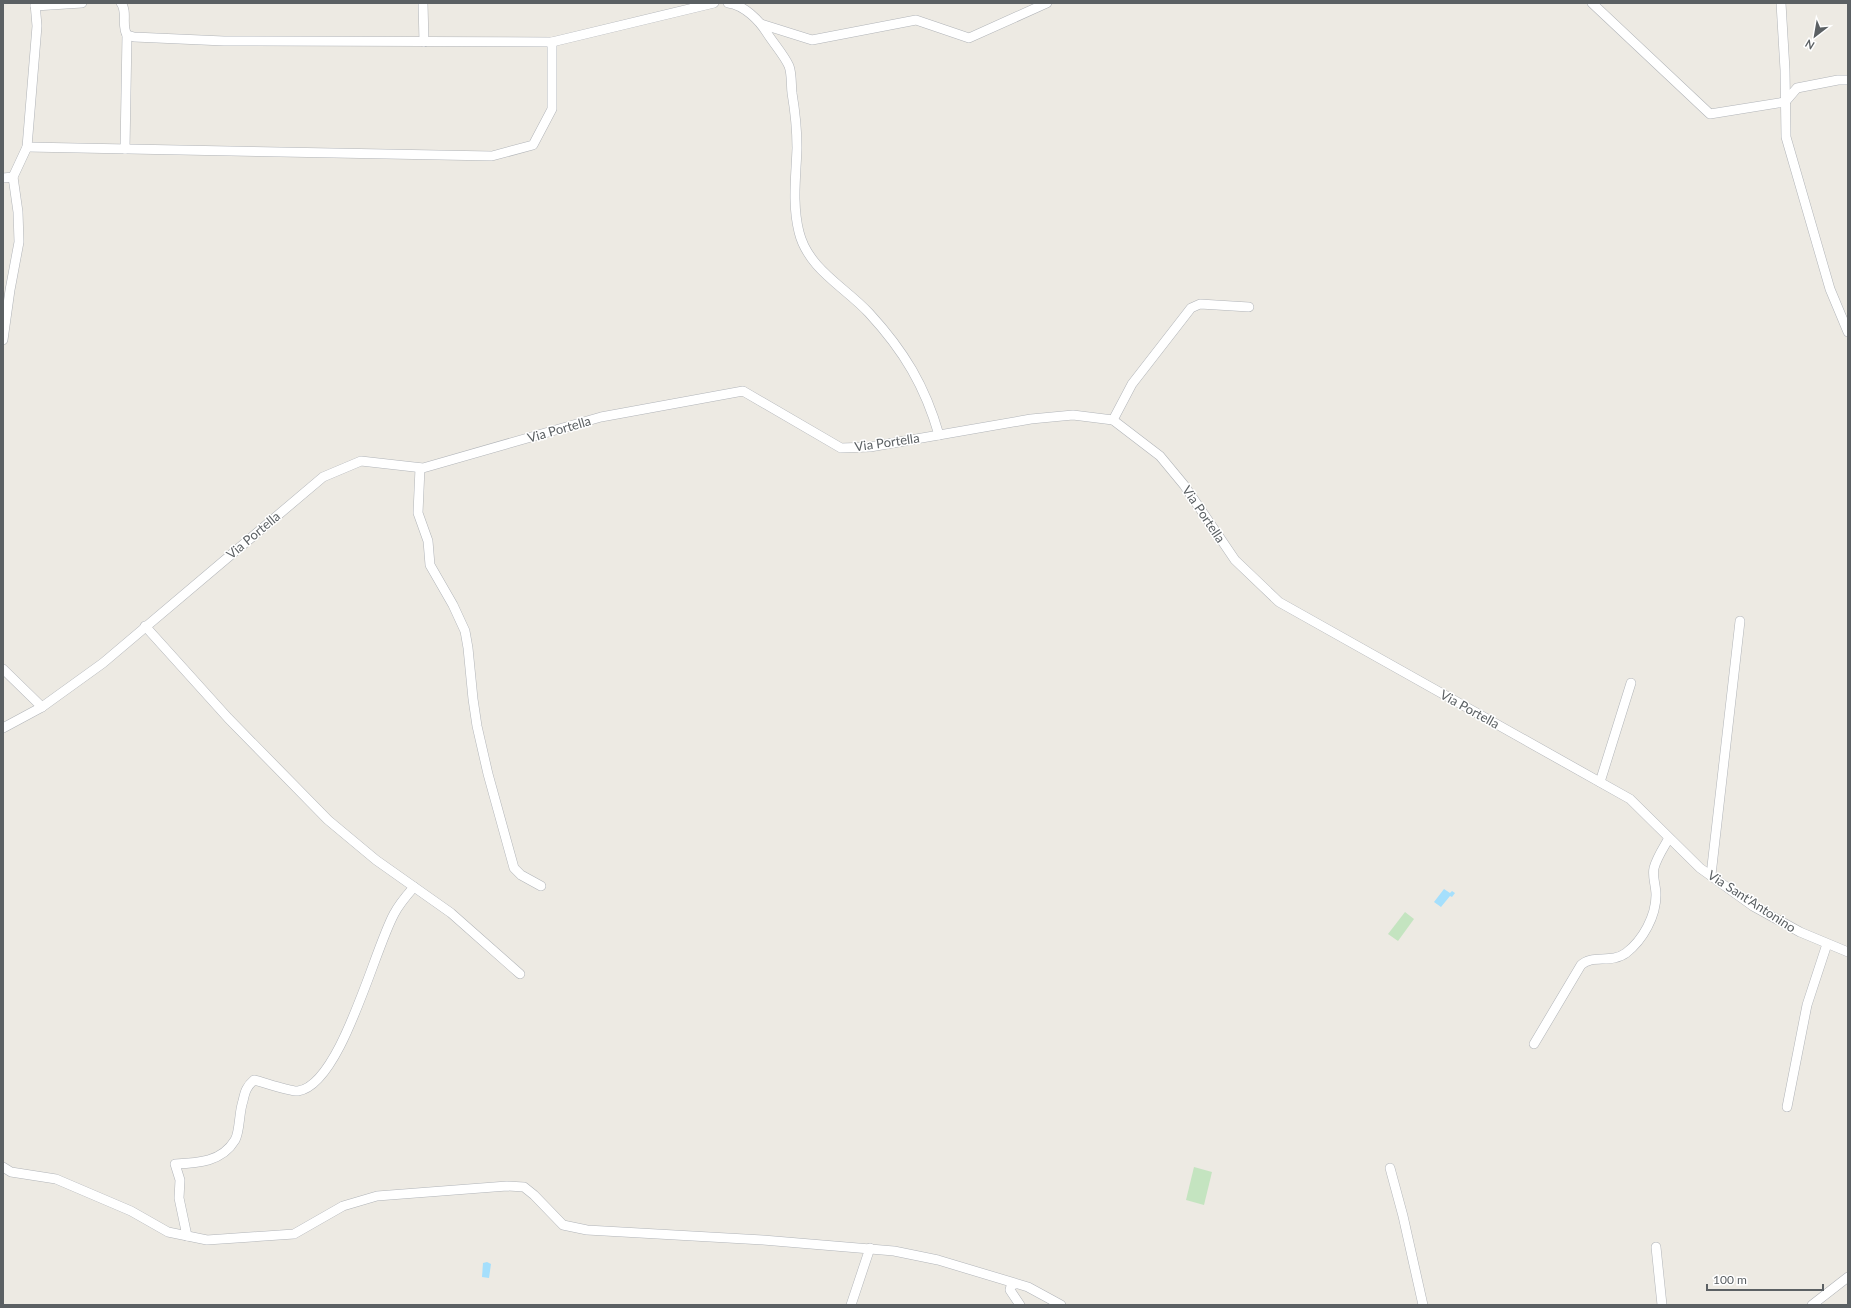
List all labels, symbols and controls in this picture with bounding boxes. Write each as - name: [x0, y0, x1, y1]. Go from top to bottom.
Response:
- north arrow: [1795, 16, 1835, 56]
- text: N: [1803, 37, 1817, 53]
- street label: Via Portella: [525, 412, 593, 446]
- street label: Via Portella: [854, 430, 920, 454]
- street label: Via Portella: [1179, 482, 1229, 546]
- street label: Via Portella: [223, 508, 283, 562]
- street label: Via Portella: [1438, 686, 1502, 732]
- street label: Via Sant'Antonino: [1705, 867, 1799, 935]
- scale bar: [1707, 1266, 1823, 1292]
- text: 100 m: [1713, 1272, 1747, 1287]

